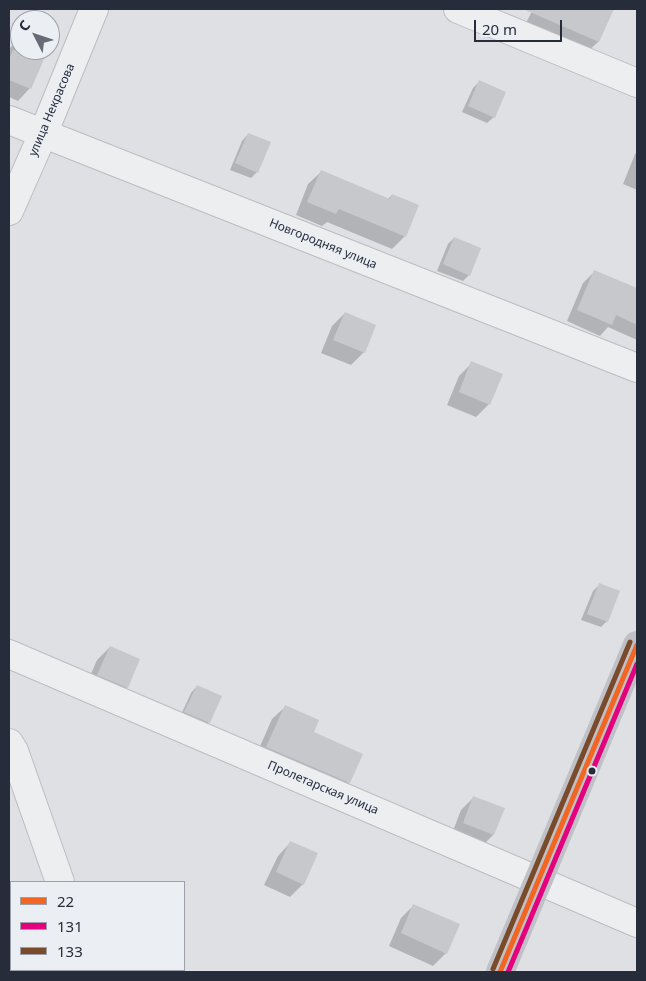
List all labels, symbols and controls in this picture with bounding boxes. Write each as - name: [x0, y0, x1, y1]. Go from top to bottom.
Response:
- north arrow: [10, 10, 60, 60]
- scale bar: [476, 10, 564, 42]
- text: С: [14, 16, 34, 35]
- text: 20 m: [482, 19, 517, 39]
- street label: улица Некрасова: [26, 61, 78, 159]
- street label: Новгородняя улица: [267, 216, 379, 272]
- street label: Пролетарская улица: [265, 758, 381, 818]
- unlabelled marker: [587, 766, 597, 776]
- legend: [10, 881, 185, 971]
- text: 22: [57, 891, 74, 911]
- text: 131: [57, 916, 83, 936]
- text: 133: [57, 941, 83, 961]

